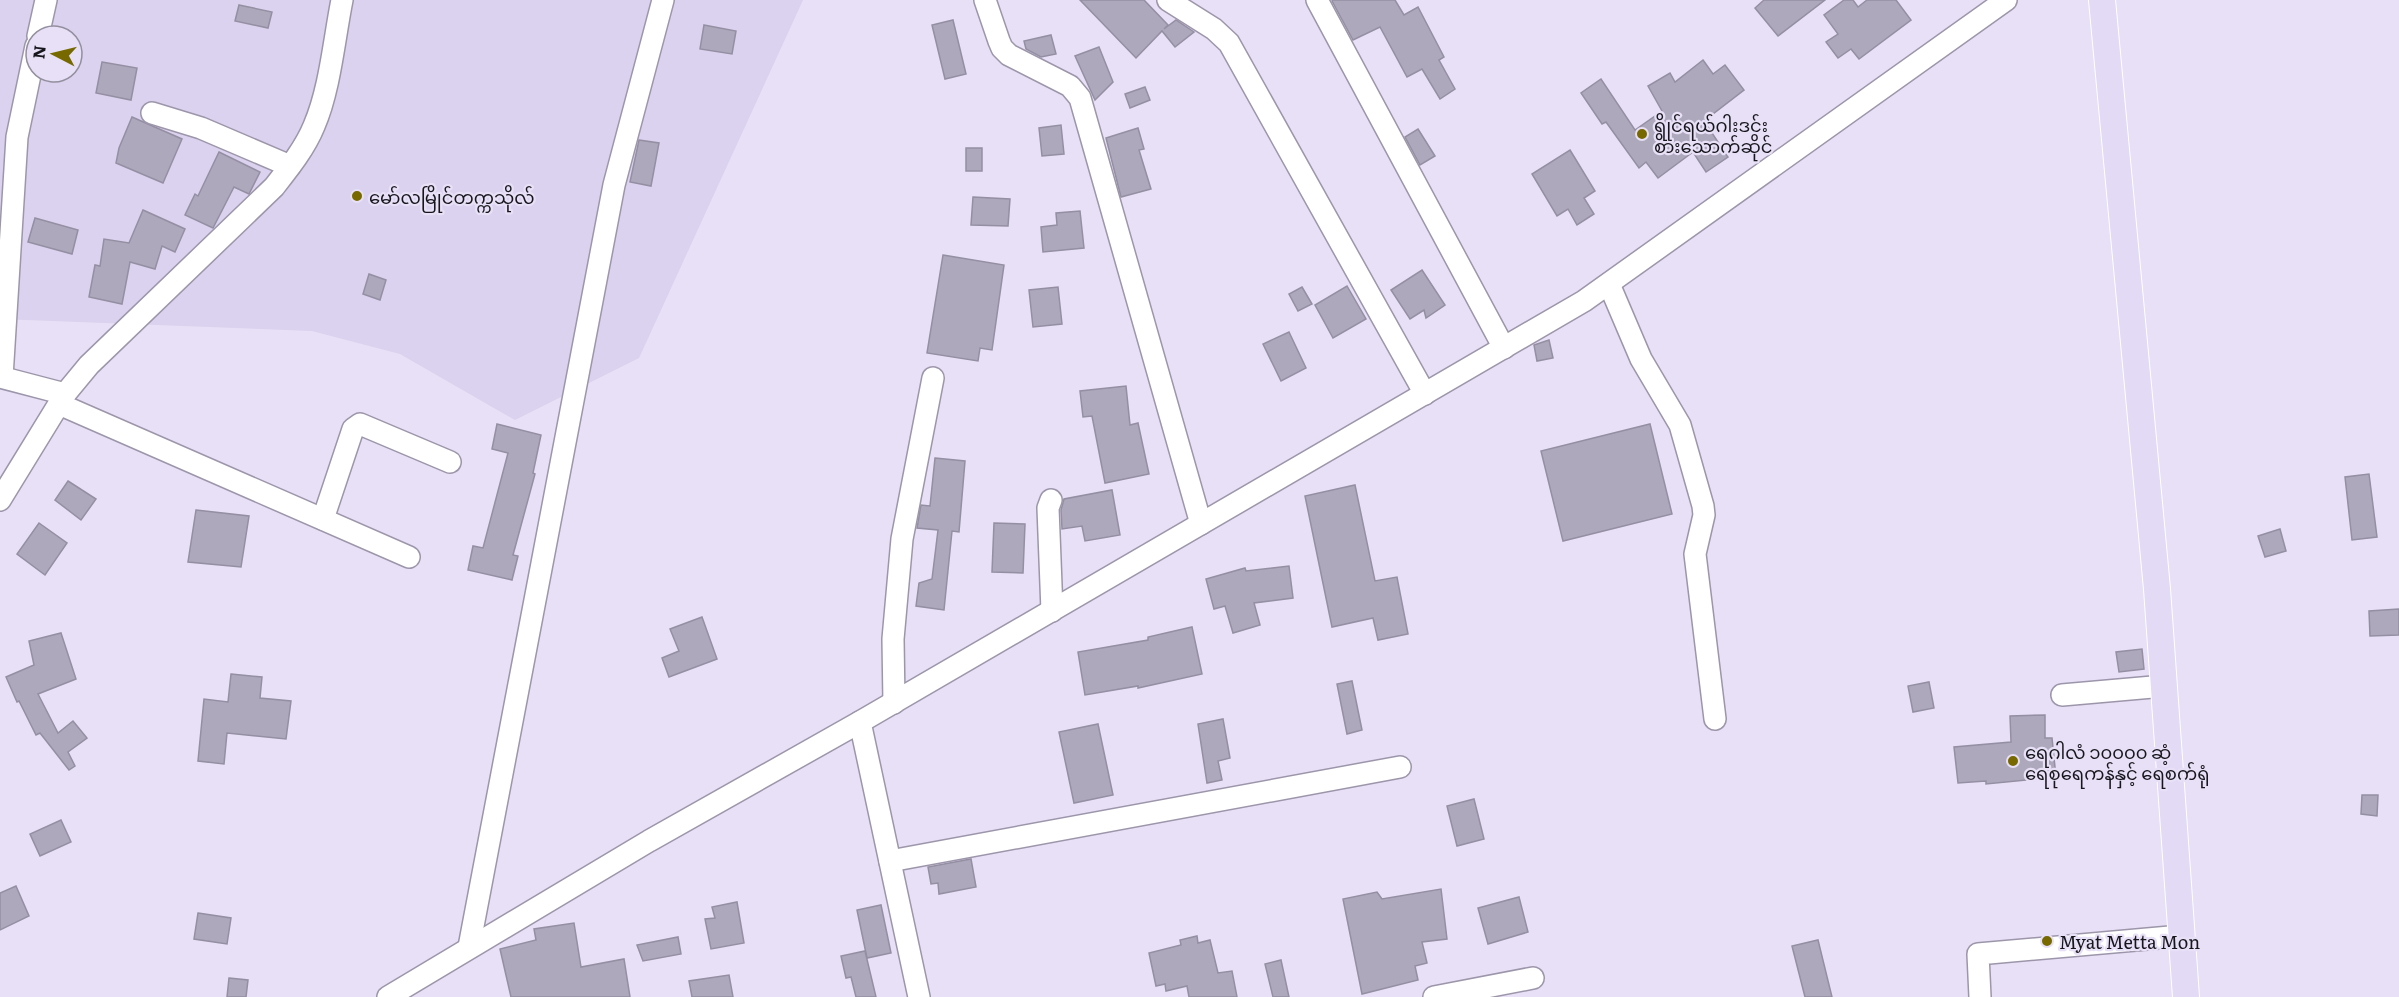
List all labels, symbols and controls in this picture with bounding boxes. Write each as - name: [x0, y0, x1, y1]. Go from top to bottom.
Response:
- north arrow: [24, 24, 84, 84]
- text: N: [25, 44, 51, 60]
- place label: ရွိုင်ရယ်ဂါးဒင်း စားသောက်ဆိုင်: [1654, 111, 1772, 162]
- marker: ရွိုင်ရယ်ဂါးဒင်း စားသောက်ဆိုင်: [1635, 127, 1649, 141]
- place label: မော်လမြိုင်တက္ကသိုလ်: [369, 183, 534, 213]
- marker: မော်လမြိုင်တက္ကသိုလ်: [350, 189, 364, 203]
- place label: ရေဂါလံ ၁၀၀၀၀ ဆံ့ ရေစုရေကန်နှင့် ရေစက်ရုံ: [2025, 738, 2209, 789]
- marker: ရေဂါလံ ၁၀၀၀၀ ဆံ့ ရေစုရေကန်နှင့် ရေစက်ရုံ: [2006, 754, 2020, 768]
- place label: Myat Metta Mon: [2059, 928, 2200, 955]
- marker: Myat Metta Mon: [2040, 934, 2054, 948]

